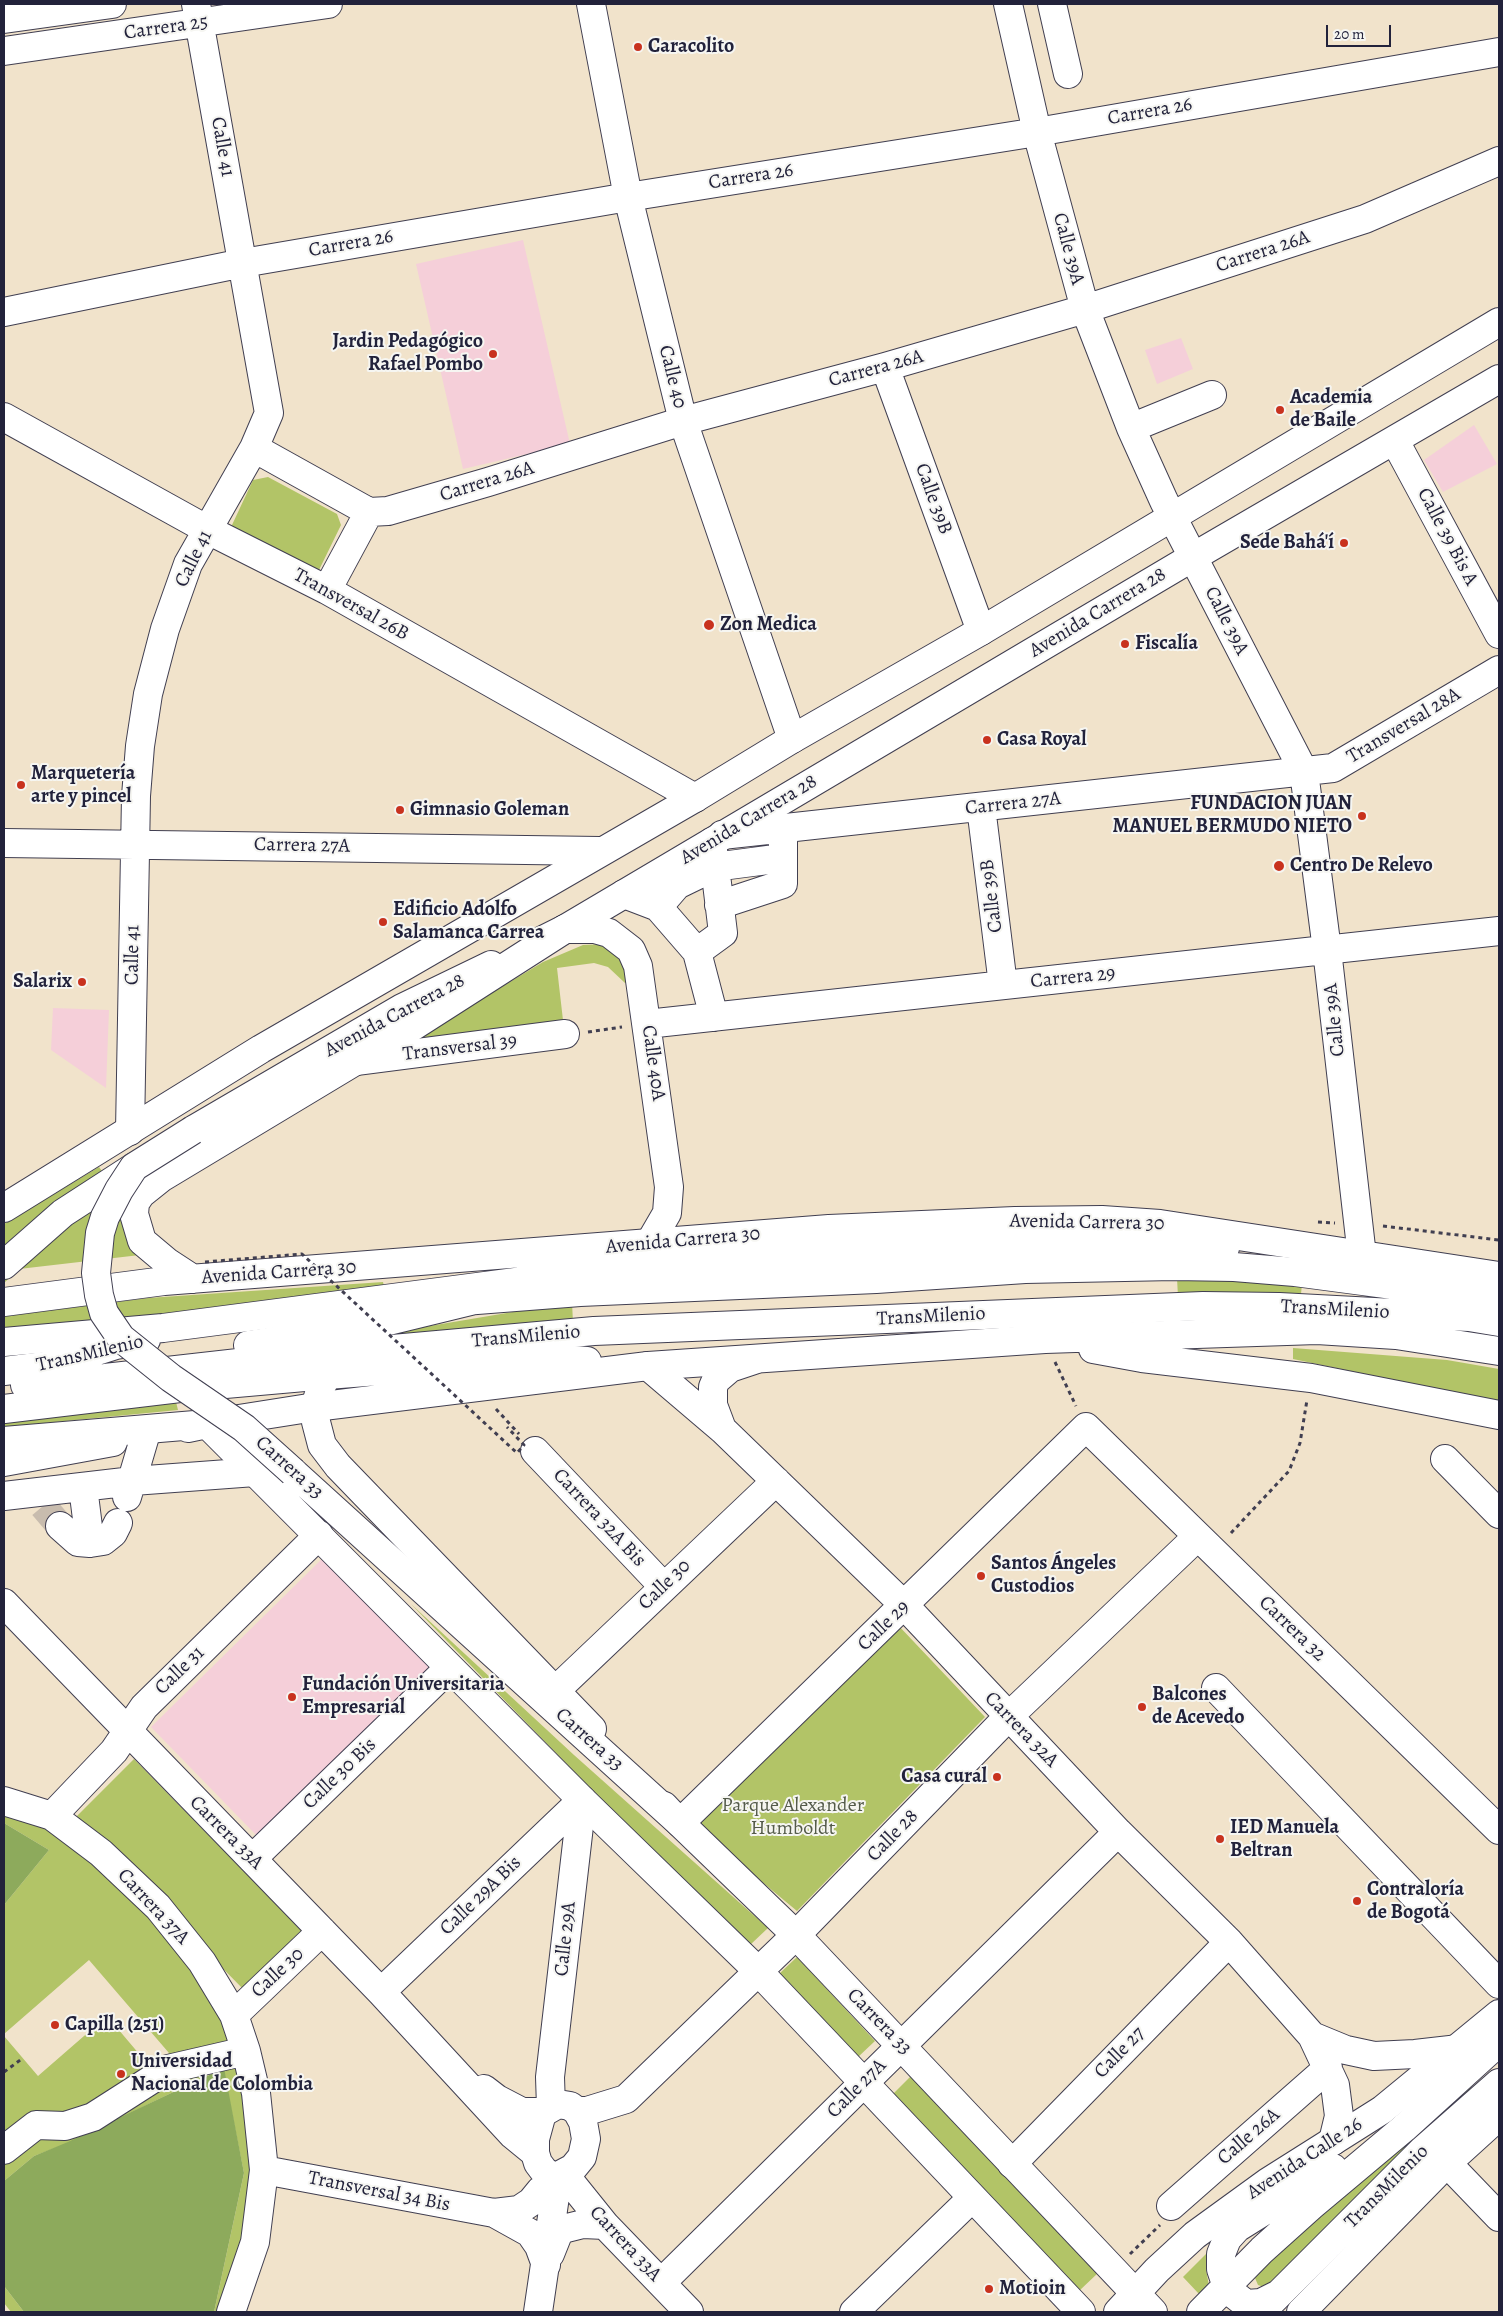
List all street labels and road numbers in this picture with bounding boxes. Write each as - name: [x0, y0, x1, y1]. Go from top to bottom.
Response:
- street label: Carrera 25: [122, 10, 210, 46]
- street label: Carrera 26: [1106, 93, 1194, 131]
- street label: Calle 41: [205, 115, 239, 179]
- street label: Carrera 26: [707, 158, 795, 196]
- street label: Calle 39A: [1047, 210, 1089, 288]
- street label: Carrera 26: [307, 225, 395, 263]
- street label: Carrera 26A: [1213, 226, 1313, 278]
- street label: Calle 40: [653, 343, 691, 411]
- street label: Carrera 26A: [826, 345, 926, 393]
- street label: Carrera 26A: [437, 456, 537, 508]
- street label: Calle 39B: [909, 460, 957, 538]
- street label: Calle 39 Bis A: [1411, 484, 1483, 590]
- street label: Calle 41: [170, 527, 218, 591]
- street label: Transversal 26B: [289, 563, 413, 647]
- street label: Avenida Carrera 28: [1025, 563, 1171, 663]
- street label: Calle 39A: [1199, 583, 1253, 659]
- street label: Transversal 28A: [1343, 683, 1465, 769]
- street label: Avenida Carrera 28: [676, 770, 822, 870]
- street label: Carrera 27A: [964, 787, 1062, 821]
- street label: Carrera 27A: [254, 833, 350, 859]
- street label: Calle 39B: [976, 858, 1008, 934]
- street label: Calle 41: [120, 925, 146, 985]
- street label: Carrera 29: [1029, 962, 1117, 994]
- street label: Avenida Carrera 28: [321, 969, 469, 1063]
- street label: Calle 39A: [1319, 982, 1351, 1058]
- street label: Calle 40A: [636, 1024, 670, 1102]
- street label: Transversal 39: [402, 1029, 518, 1067]
- street label: Avenida Carrera 30: [1009, 1210, 1165, 1236]
- street label: Avenida Carrera 30: [605, 1222, 761, 1260]
- street label: Avenida Carrera 30: [201, 1256, 357, 1290]
- street label: TransMilenio: [1280, 1295, 1390, 1325]
- street label: TransMilenio: [876, 1302, 986, 1332]
- street label: TransMilenio: [471, 1320, 581, 1354]
- street label: TransMilenio: [34, 1330, 146, 1378]
- street label: Carrera 33: [250, 1431, 328, 1505]
- street label: Carrera 32A Bis: [547, 1464, 651, 1572]
- street label: Calle 30: [634, 1554, 696, 1616]
- street label: Carrera 32: [1253, 1591, 1331, 1667]
- street label: Calle 29: [853, 1595, 915, 1657]
- street label: Calle 31: [150, 1642, 210, 1700]
- street label: Carrera 32A: [979, 1687, 1063, 1773]
- street label: Carrera 33: [550, 1703, 628, 1777]
- street label: Calle 30 Bis: [298, 1733, 382, 1815]
- street label: Carrera 33A: [184, 1791, 268, 1875]
- street label: Calle 28: [862, 1805, 924, 1867]
- street label: Calle 29A Bis: [435, 1851, 527, 1941]
- street label: Carrera 37A: [112, 1864, 194, 1950]
- street label: Calle 29A: [550, 1901, 582, 1977]
- street label: Calle 30: [247, 1943, 309, 2003]
- street label: Carrera 33: [841, 1984, 917, 2060]
- street label: Calle 27: [1090, 2022, 1150, 2084]
- street label: Calle 27A: [822, 2054, 892, 2124]
- street label: Calle 26A: [1213, 2103, 1285, 2171]
- street label: Avenida Calle 26: [1243, 2113, 1367, 2205]
- street label: TransMilenio: [1340, 2140, 1434, 2234]
- street label: Transversal 34 Bis: [306, 2166, 452, 2218]
- street label: Carrera 33A: [584, 2201, 666, 2287]

